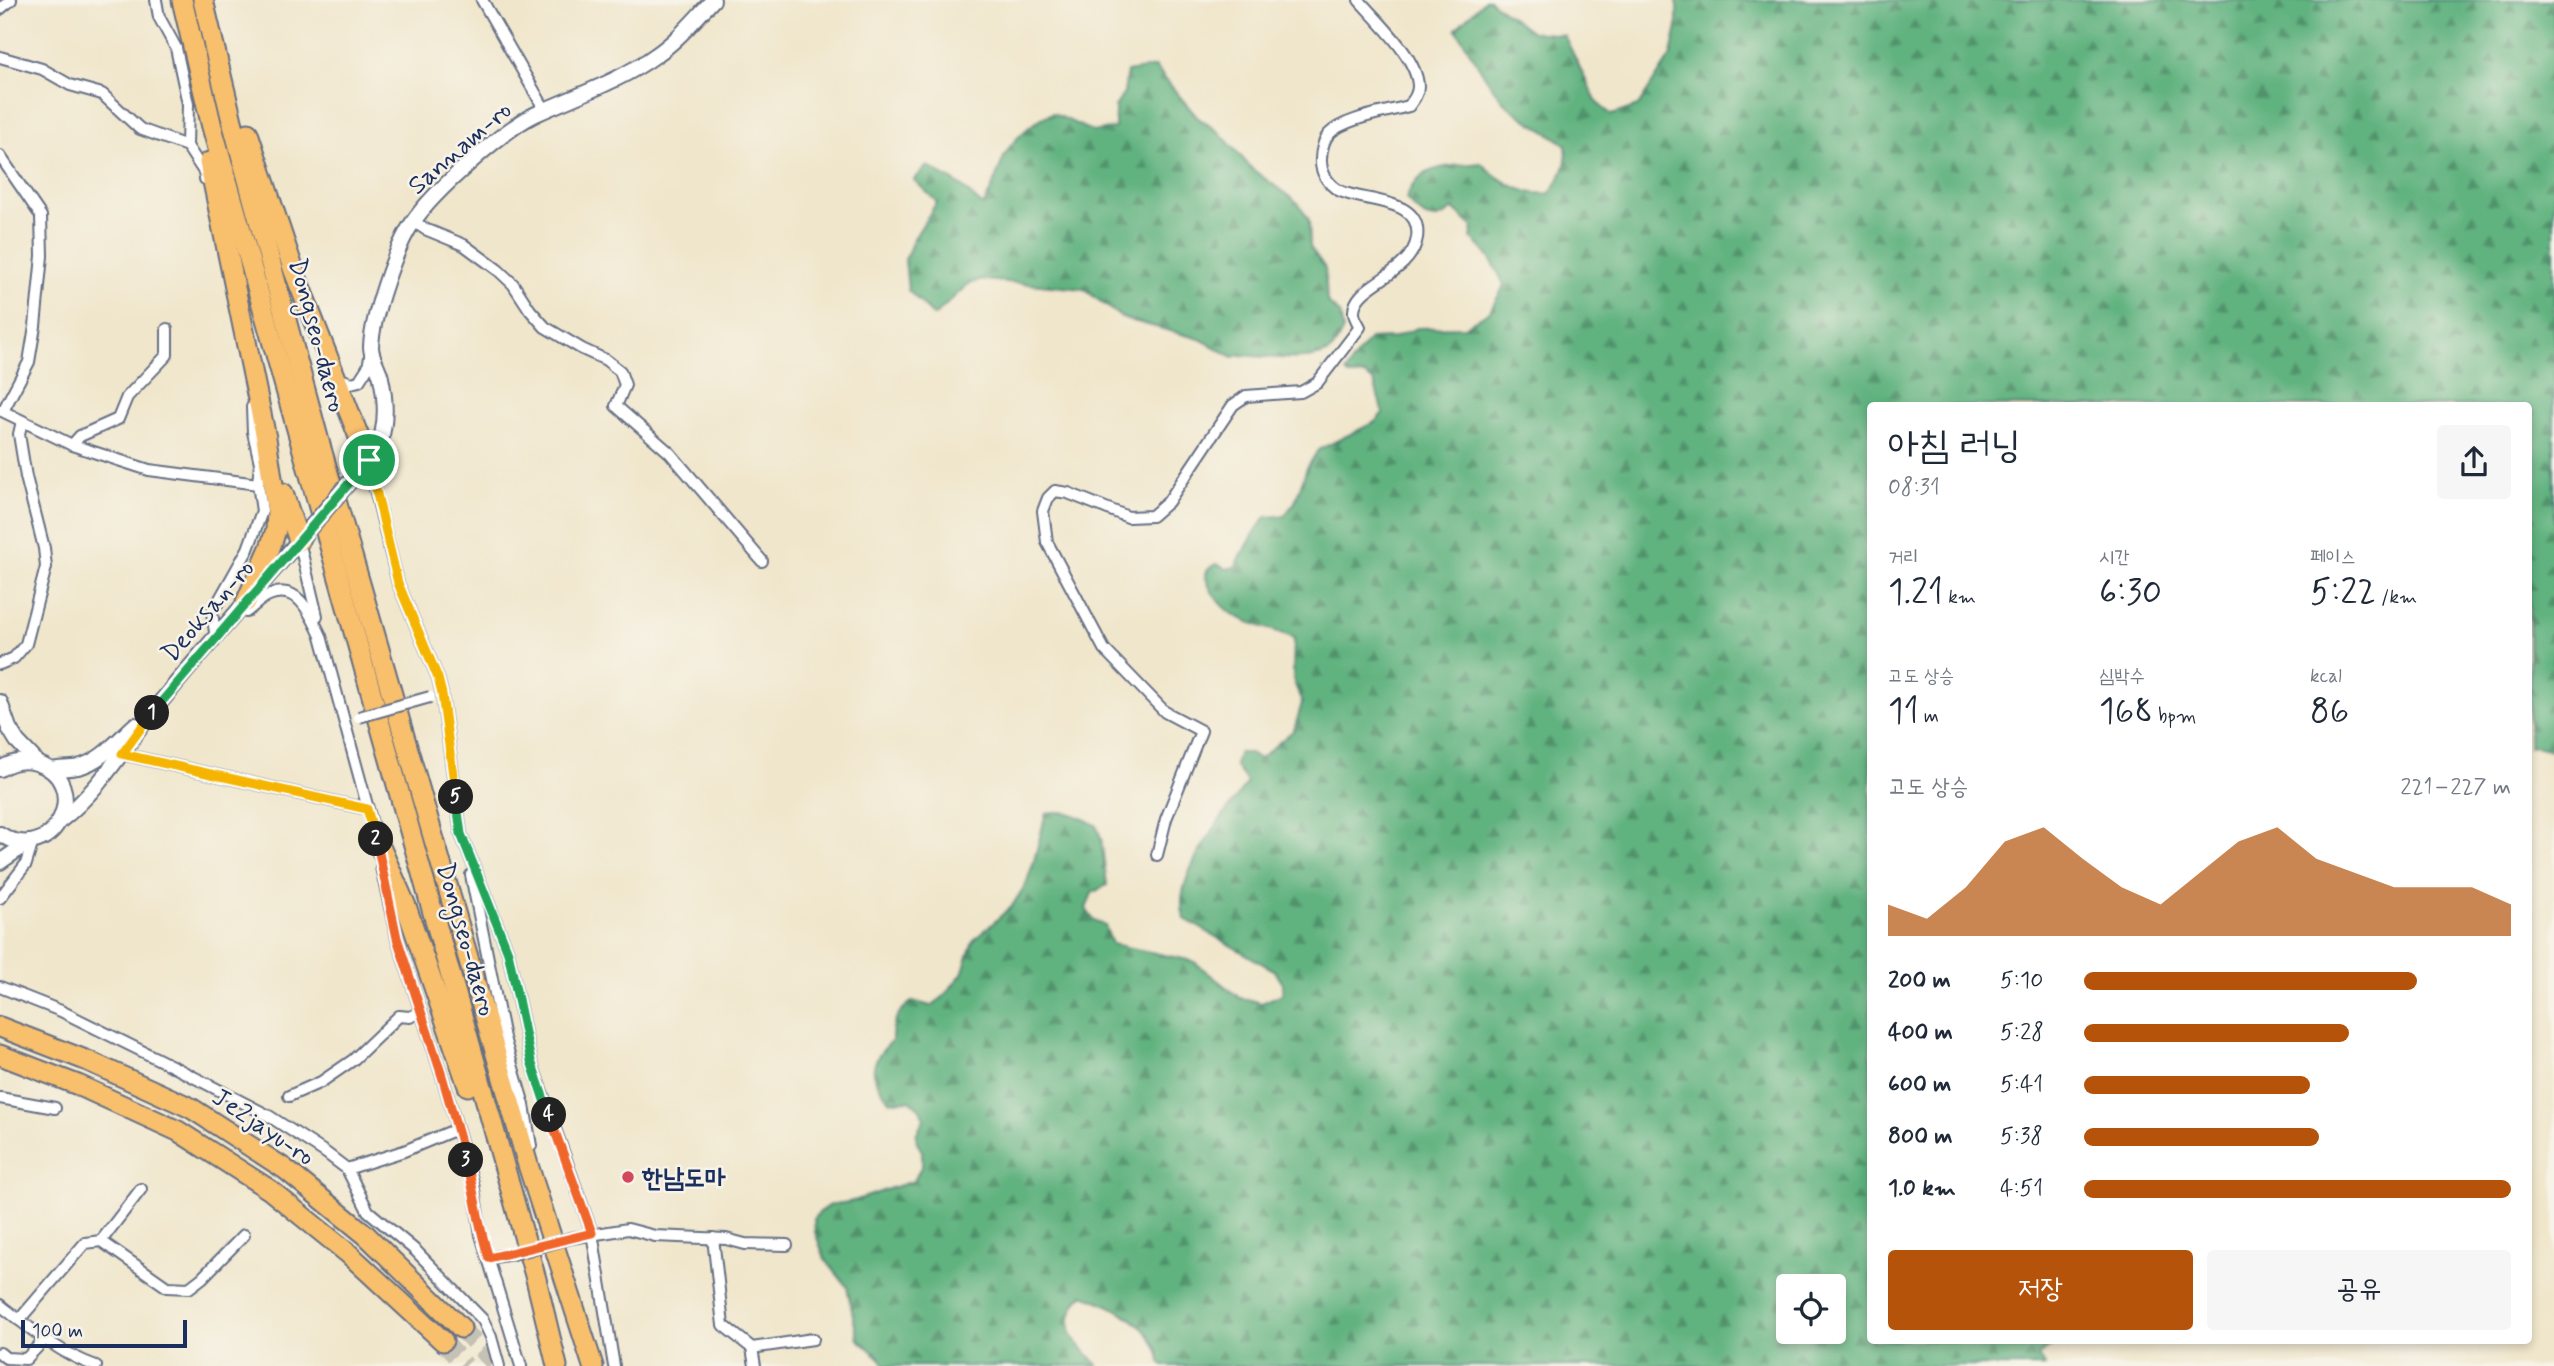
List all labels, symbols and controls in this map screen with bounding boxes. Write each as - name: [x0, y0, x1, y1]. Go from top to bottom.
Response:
- street label: Sannam-ro: [401, 94, 519, 203]
- street label: Dongseo-daero: [277, 255, 353, 417]
- text: 아침 러닝: [1888, 422, 2021, 471]
- button: share: [2437, 425, 2511, 499]
- pin: [339, 430, 399, 490]
- icon: arrive: [350, 441, 388, 479]
- text: 08:31: [1888, 473, 1940, 503]
- text: 거리: [1888, 545, 1919, 570]
- text: 시간: [2099, 545, 2130, 570]
- text: 페이스: [2310, 545, 2356, 570]
- street label: Deoksan-ro: [154, 553, 263, 670]
- text: 1.21: [1888, 570, 1943, 616]
- text: 6:30: [2099, 570, 2162, 616]
- text: 5:22: [2310, 570, 2376, 616]
- text: km: [1943, 585, 1976, 610]
- text: /km: [2376, 585, 2417, 610]
- text: 고도 상승: [1888, 664, 1954, 689]
- text: 심박수: [2099, 664, 2145, 689]
- text: kcal: [2310, 664, 2342, 689]
- text: 11: [1888, 689, 1919, 735]
- text: 168: [2099, 689, 2153, 735]
- text: 86: [2310, 689, 2349, 735]
- pin: 1: [134, 696, 170, 730]
- text: 1: [147, 700, 156, 725]
- text: m: [1919, 704, 1939, 729]
- text: bpm: [2153, 704, 2196, 729]
- text: 고도 상승: [1888, 773, 1968, 803]
- text: 221–227 m: [2400, 773, 2511, 803]
- pin: 5: [438, 780, 474, 814]
- text: 5: [450, 784, 461, 809]
- pin: 2: [358, 822, 394, 856]
- text: 2: [371, 826, 380, 851]
- street label: Dongseo-daero: [425, 859, 503, 1021]
- text: 200 m: [1888, 966, 1951, 996]
- text: 5:10: [2000, 966, 2043, 996]
- text: 400 m: [1888, 1018, 1953, 1048]
- text: 5:28: [2000, 1018, 2044, 1048]
- text: 600 m: [1888, 1070, 1951, 1100]
- text: 5:41: [2000, 1070, 2043, 1100]
- street label: Je2jayu-ro: [205, 1081, 321, 1174]
- pin: 4: [532, 1098, 566, 1132]
- text: 4: [543, 1102, 554, 1127]
- text: 800 m: [1888, 1122, 1952, 1152]
- text: 5:38: [2000, 1122, 2043, 1152]
- pin: 3: [448, 1142, 484, 1178]
- text: 3: [461, 1147, 470, 1172]
- place label: 한남도마: [641, 1162, 726, 1196]
- marker: 한남도마: [620, 1169, 636, 1185]
- text: 1.0 km: [1888, 1174, 1956, 1204]
- text: 4:51: [2000, 1174, 2043, 1204]
- button: 저장: [1888, 1250, 2193, 1330]
- button: 공유: [2207, 1250, 2511, 1330]
- map controls: [1776, 1274, 1846, 1344]
- button: locate: [1776, 1274, 1846, 1344]
- scale bar: [21, 1317, 187, 1349]
- text: 100 m: [32, 1319, 83, 1344]

